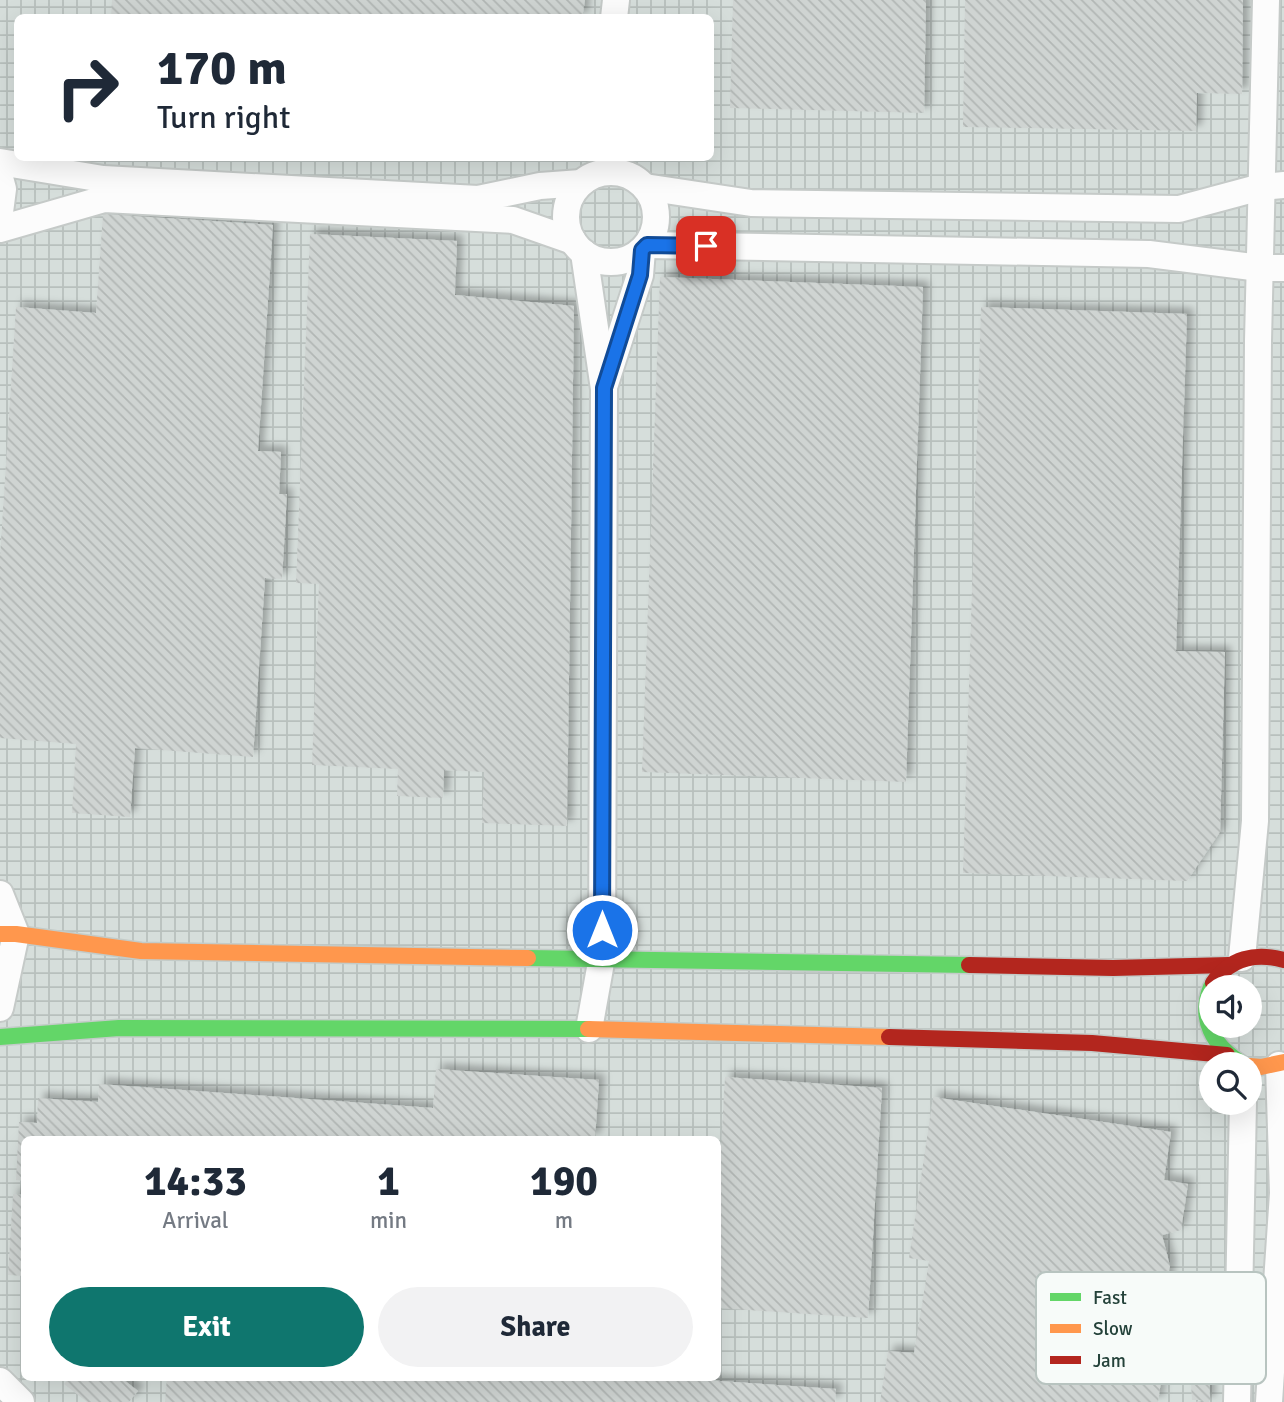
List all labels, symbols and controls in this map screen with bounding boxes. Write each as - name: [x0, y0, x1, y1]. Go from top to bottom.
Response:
- text: 170 m: [157, 38, 287, 98]
- icon: right: [42, 42, 133, 133]
- text: Turn right: [157, 98, 290, 137]
- pin: [676, 216, 736, 276]
- icon: arrive: [687, 227, 725, 265]
- position arrow: [565, 893, 639, 967]
- map controls: [1199, 975, 1262, 1115]
- button: sound: [1199, 975, 1262, 1038]
- button: search: [1199, 1052, 1262, 1115]
- text: 14:33: [144, 1156, 247, 1207]
- text: 1: [377, 1156, 400, 1207]
- text: 190: [530, 1156, 598, 1207]
- text: Arrival: [162, 1206, 229, 1235]
- text: min: [370, 1206, 407, 1235]
- text: m: [555, 1206, 573, 1235]
- legend: [1036, 1272, 1266, 1384]
- text: Fast: [1093, 1286, 1127, 1310]
- button: Exit: [49, 1287, 364, 1367]
- button: Share: [378, 1287, 693, 1367]
- text: Slow: [1093, 1317, 1133, 1341]
- text: Jam: [1093, 1349, 1126, 1373]

